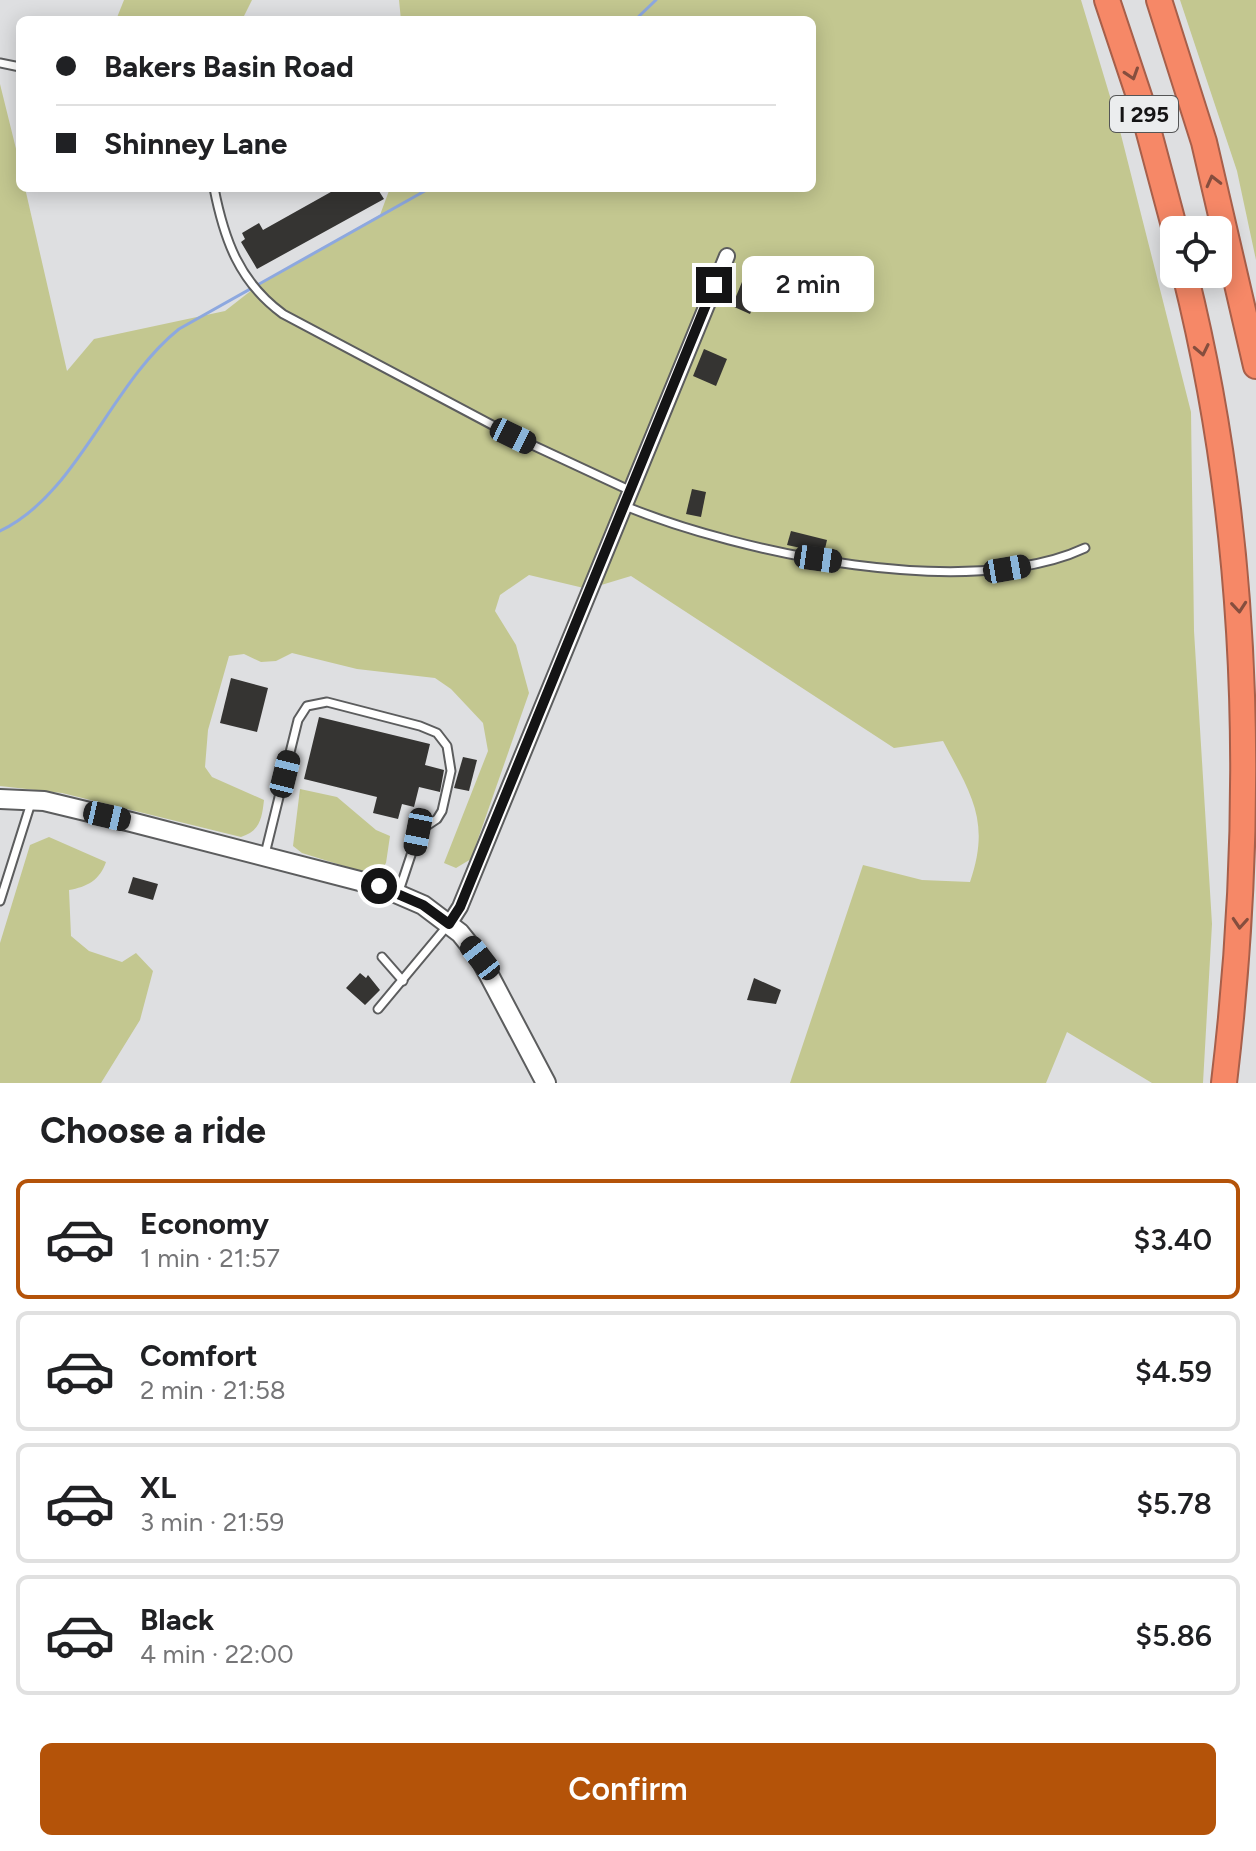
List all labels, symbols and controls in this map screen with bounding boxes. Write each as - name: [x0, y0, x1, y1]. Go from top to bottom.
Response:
- text: Bakers Basin Road: [104, 48, 354, 85]
- one-way arrow: [1122, 66, 1138, 80]
- road number: I 295: [1110, 96, 1178, 132]
- text: Shinney Lane: [104, 125, 287, 162]
- one-way arrow: [1206, 174, 1223, 188]
- map controls: [1160, 216, 1232, 288]
- button: locate: [1160, 216, 1232, 288]
- callout: 2 min: [742, 257, 874, 313]
- route end: [696, 267, 732, 303]
- text: 2 min: [776, 268, 840, 300]
- one-way arrow: [1193, 343, 1210, 356]
- car: [486, 415, 540, 457]
- car: [793, 544, 843, 574]
- car: [981, 553, 1033, 585]
- one-way arrow: [1230, 601, 1247, 614]
- car: [268, 748, 302, 800]
- car: [81, 799, 133, 833]
- car: [402, 806, 434, 858]
- route start: [361, 868, 397, 904]
- one-way arrow: [1232, 917, 1249, 930]
- car: [456, 932, 504, 984]
- text: Choose a ride: [40, 1109, 266, 1152]
- icon: car: [44, 1203, 116, 1275]
- text: Economy: [140, 1205, 269, 1242]
- text: $3.40: [1134, 1221, 1212, 1258]
- text: 1 min · 21:57: [140, 1242, 280, 1274]
- icon: car: [44, 1335, 116, 1407]
- text: Comfort: [140, 1337, 258, 1374]
- text: $4.59: [1135, 1353, 1212, 1390]
- text: 2 min · 21:58: [140, 1374, 286, 1406]
- icon: car: [44, 1467, 116, 1539]
- text: XL: [140, 1469, 176, 1506]
- text: $5.78: [1136, 1485, 1212, 1522]
- text: 3 min · 21:59: [140, 1506, 284, 1538]
- icon: car: [44, 1599, 116, 1671]
- text: Black: [140, 1601, 214, 1638]
- text: $5.86: [1135, 1617, 1212, 1654]
- text: 4 min · 22:00: [140, 1638, 294, 1670]
- button: Confirm: [40, 1743, 1216, 1835]

